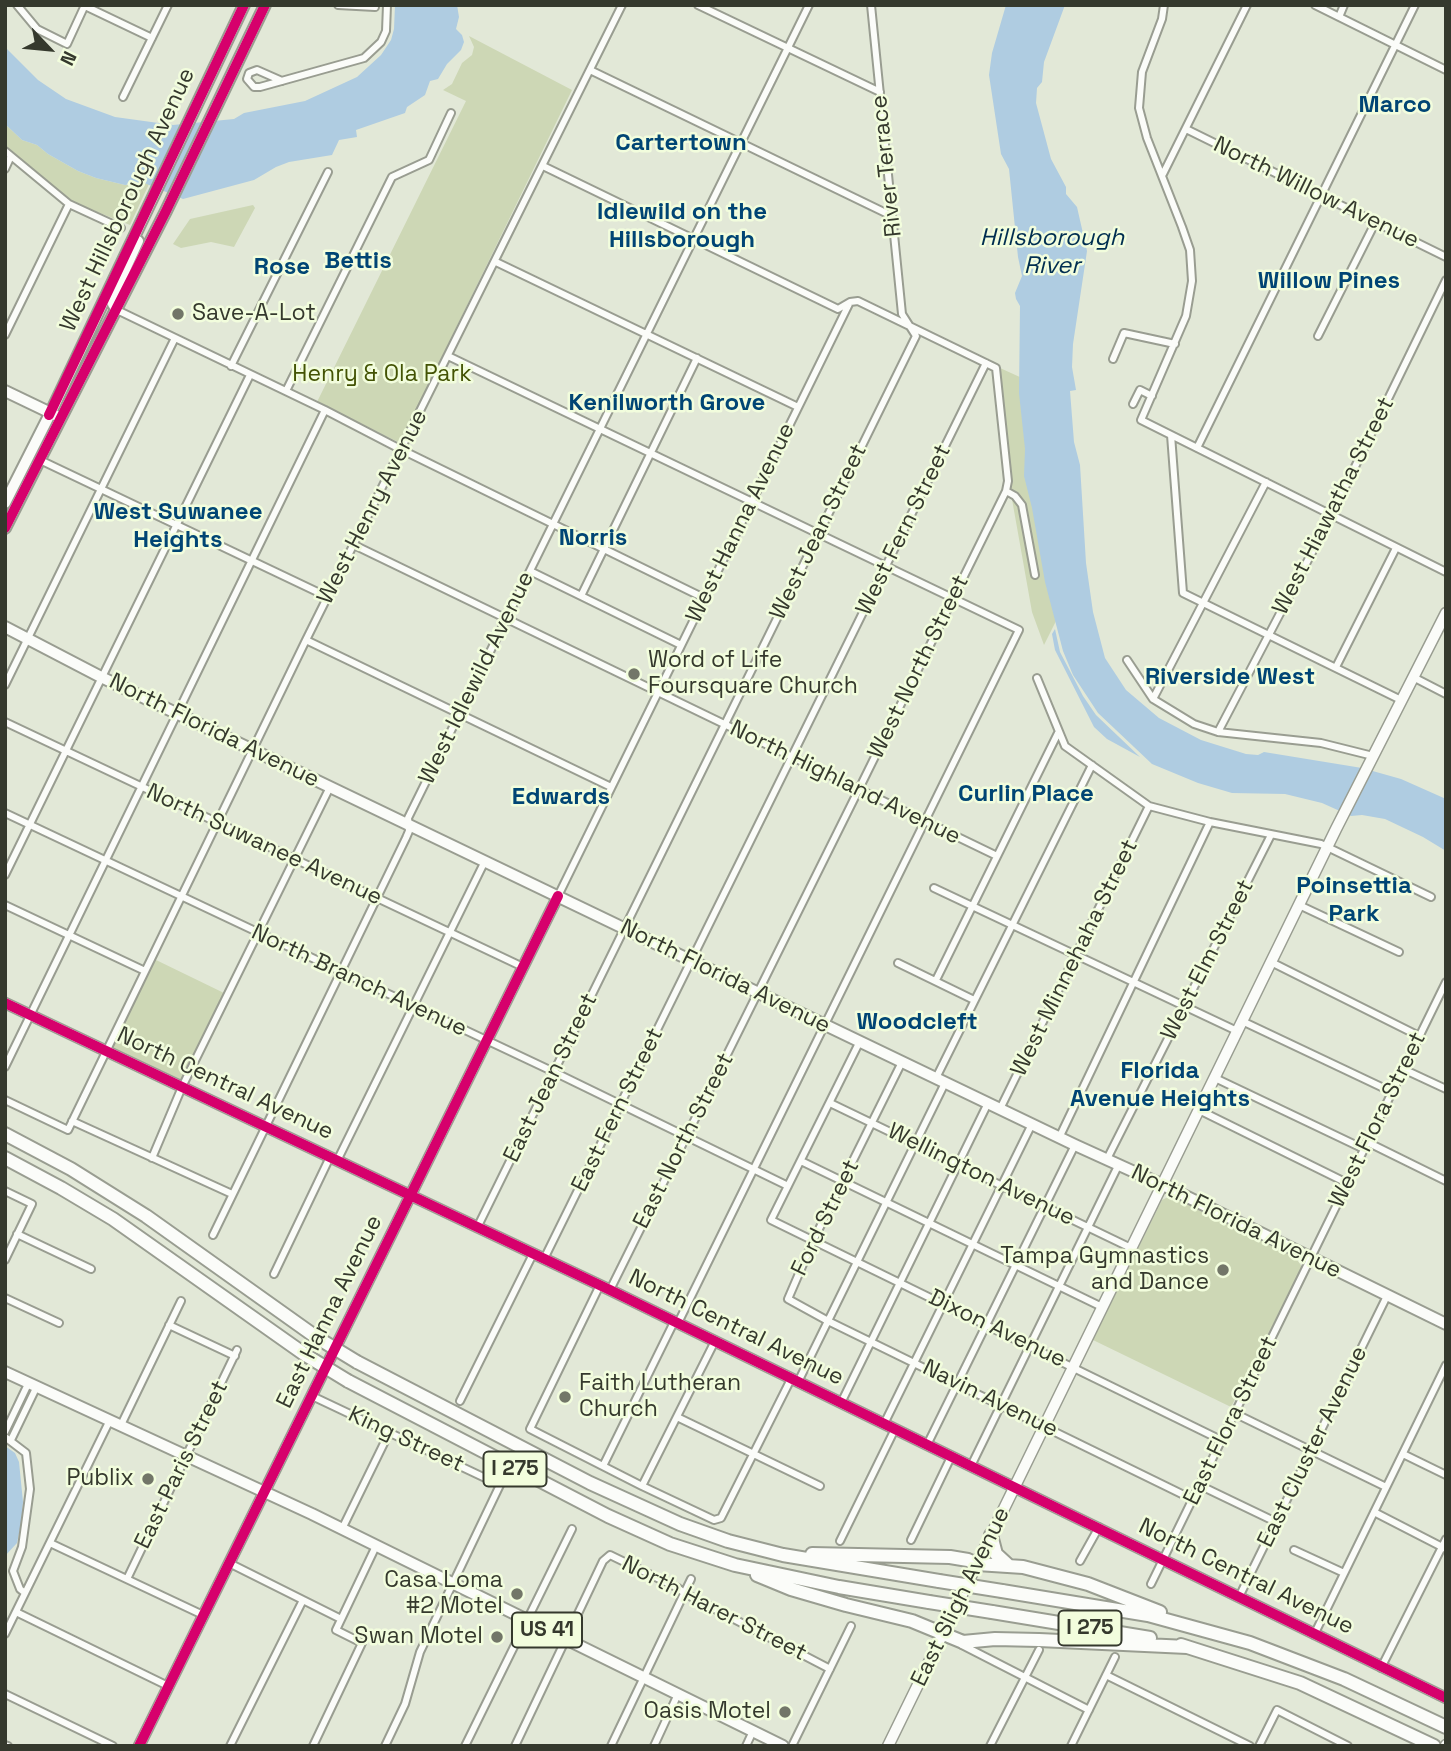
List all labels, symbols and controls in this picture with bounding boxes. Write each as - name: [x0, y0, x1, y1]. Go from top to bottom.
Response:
- north arrow: [14, 14, 84, 84]
- text: N: [54, 47, 82, 70]
- street label: West Hillsborough Avenue: [55, 64, 201, 336]
- district label: Marco: [1359, 91, 1431, 119]
- street label: River Terrace: [866, 94, 908, 238]
- district label: Cartertown: [615, 129, 747, 157]
- street label: North Willow Avenue: [1209, 131, 1423, 255]
- district label: Idlewild on the Hillsborough: [597, 198, 767, 254]
- water label: Hillsborough River: [980, 224, 1124, 280]
- district label: Bettis: [324, 247, 392, 275]
- district label: Rose: [254, 253, 310, 281]
- district label: Willow Pines: [1258, 267, 1400, 295]
- place label: Save-A-Lot: [192, 300, 316, 328]
- marker: Save-A-Lot: [170, 306, 186, 322]
- park label: Henry & Ola Park: [292, 361, 472, 389]
- district label: Kenilworth Grove: [569, 389, 765, 417]
- street label: West Hiawatha Street: [1267, 393, 1401, 619]
- street label: West Henry Avenue: [312, 405, 434, 609]
- street label: West Hanna Avenue: [681, 419, 801, 627]
- street label: West Jean Street: [765, 440, 873, 624]
- street label: West Fern Street: [851, 440, 957, 620]
- district label: West Suwanee Heights: [93, 498, 263, 554]
- district label: Norris: [559, 524, 627, 552]
- street label: West Idlewild Avenue: [414, 567, 540, 789]
- street label: West North Street: [863, 571, 975, 763]
- place label: Word of Life Foursquare Church: [648, 647, 858, 701]
- district label: Riverside West: [1145, 663, 1315, 691]
- marker: Word of Life Foursquare Church: [626, 666, 642, 682]
- street label: North Florida Avenue: [104, 668, 324, 794]
- street label: North Highland Avenue: [725, 715, 965, 851]
- street label: North Suwanee Avenue: [142, 778, 386, 912]
- district label: Curlin Place: [958, 780, 1094, 808]
- district label: Edwards: [512, 783, 610, 811]
- street label: West Minnehaha Street: [1006, 835, 1144, 1081]
- district label: Poinsettia Park: [1296, 872, 1412, 928]
- street label: West Elm Street: [1156, 875, 1260, 1045]
- street label: North Florida Avenue: [615, 914, 835, 1040]
- street label: North Branch Avenue: [247, 919, 471, 1043]
- street label: East Jean Street: [498, 989, 604, 1167]
- district label: Woodcleft: [856, 1008, 978, 1036]
- street label: North Central Avenue: [112, 1022, 338, 1146]
- street label: East Fern Street: [566, 1023, 670, 1197]
- street label: West Flora Street: [1324, 1028, 1432, 1212]
- street label: East North Street: [628, 1049, 740, 1233]
- district label: Florida Avenue Heights: [1070, 1057, 1250, 1113]
- street label: Wellington Avenue: [883, 1118, 1079, 1232]
- street label: Ford Street: [786, 1155, 866, 1281]
- street label: North Florida Avenue: [1126, 1159, 1346, 1285]
- street label: East Hanna Avenue: [271, 1211, 389, 1413]
- place label: Tampa Gymnastics and Dance: [1000, 1243, 1209, 1297]
- marker: Tampa Gymnastics and Dance: [1215, 1262, 1231, 1278]
- street label: North Central Avenue: [624, 1264, 848, 1392]
- street label: Dixon Avenue: [924, 1284, 1070, 1374]
- street label: East Flora Street: [1178, 1332, 1284, 1510]
- street label: East Cluster Avenue: [1252, 1342, 1374, 1552]
- street label: Navin Avenue: [918, 1354, 1062, 1444]
- place label: Faith Lutheran Church: [579, 1370, 741, 1424]
- street label: East Paris Street: [129, 1376, 235, 1554]
- marker: Faith Lutheran Church: [557, 1389, 573, 1405]
- street label: King Street: [344, 1401, 468, 1479]
- road number: I 275: [484, 1452, 546, 1486]
- place label: Publix: [66, 1465, 134, 1493]
- marker: Publix: [140, 1471, 156, 1487]
- street label: East Sligh Avenue: [906, 1503, 1016, 1691]
- street label: North Central Avenue: [1134, 1513, 1358, 1641]
- street label: North Harer Street: [617, 1550, 811, 1668]
- place label: Casa Loma #2 Motel: [384, 1567, 503, 1621]
- marker: Casa Loma #2 Motel: [509, 1586, 525, 1602]
- road number: I 275: [1058, 1610, 1122, 1646]
- road number: US 41: [512, 1612, 582, 1648]
- place label: Swan Motel: [354, 1623, 483, 1651]
- marker: Swan Motel: [489, 1629, 505, 1645]
- place label: Oasis Motel: [644, 1698, 771, 1726]
- marker: Oasis Motel: [777, 1704, 793, 1720]

